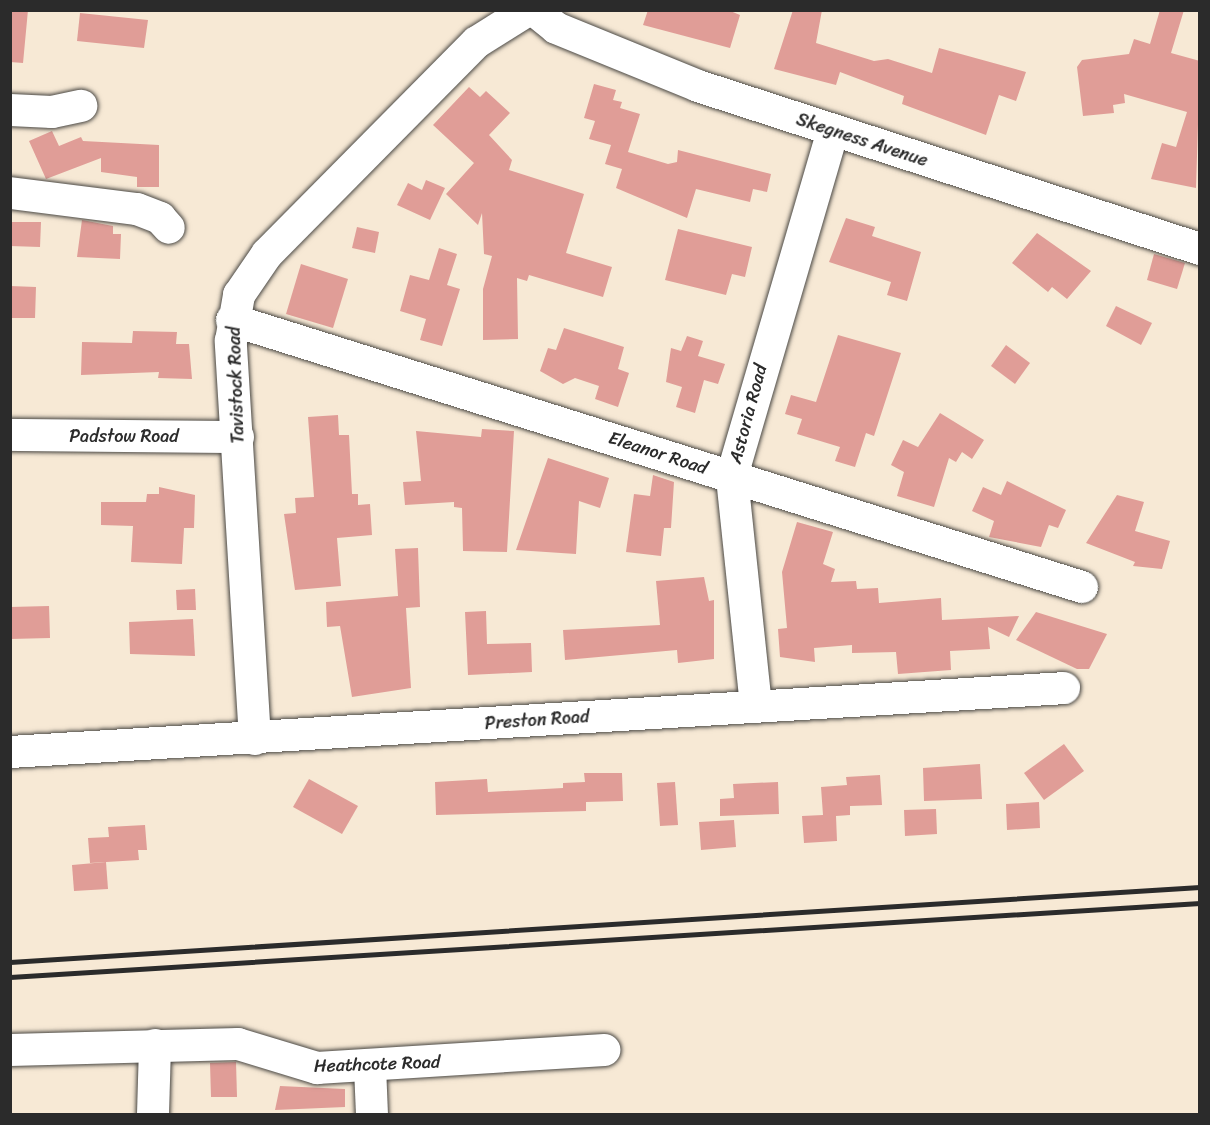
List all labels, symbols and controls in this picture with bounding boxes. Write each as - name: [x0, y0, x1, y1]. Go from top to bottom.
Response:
- street label: Skegness Avenue: [794, 109, 930, 171]
- street label: Tavistock Road: [223, 326, 249, 444]
- street label: Astoria Road: [724, 362, 772, 466]
- street label: Padstow Road: [69, 425, 179, 447]
- street label: Eleanor Road: [606, 427, 710, 479]
- street label: Preston Road: [484, 706, 590, 734]
- street label: Heathcote Road: [313, 1051, 441, 1077]

